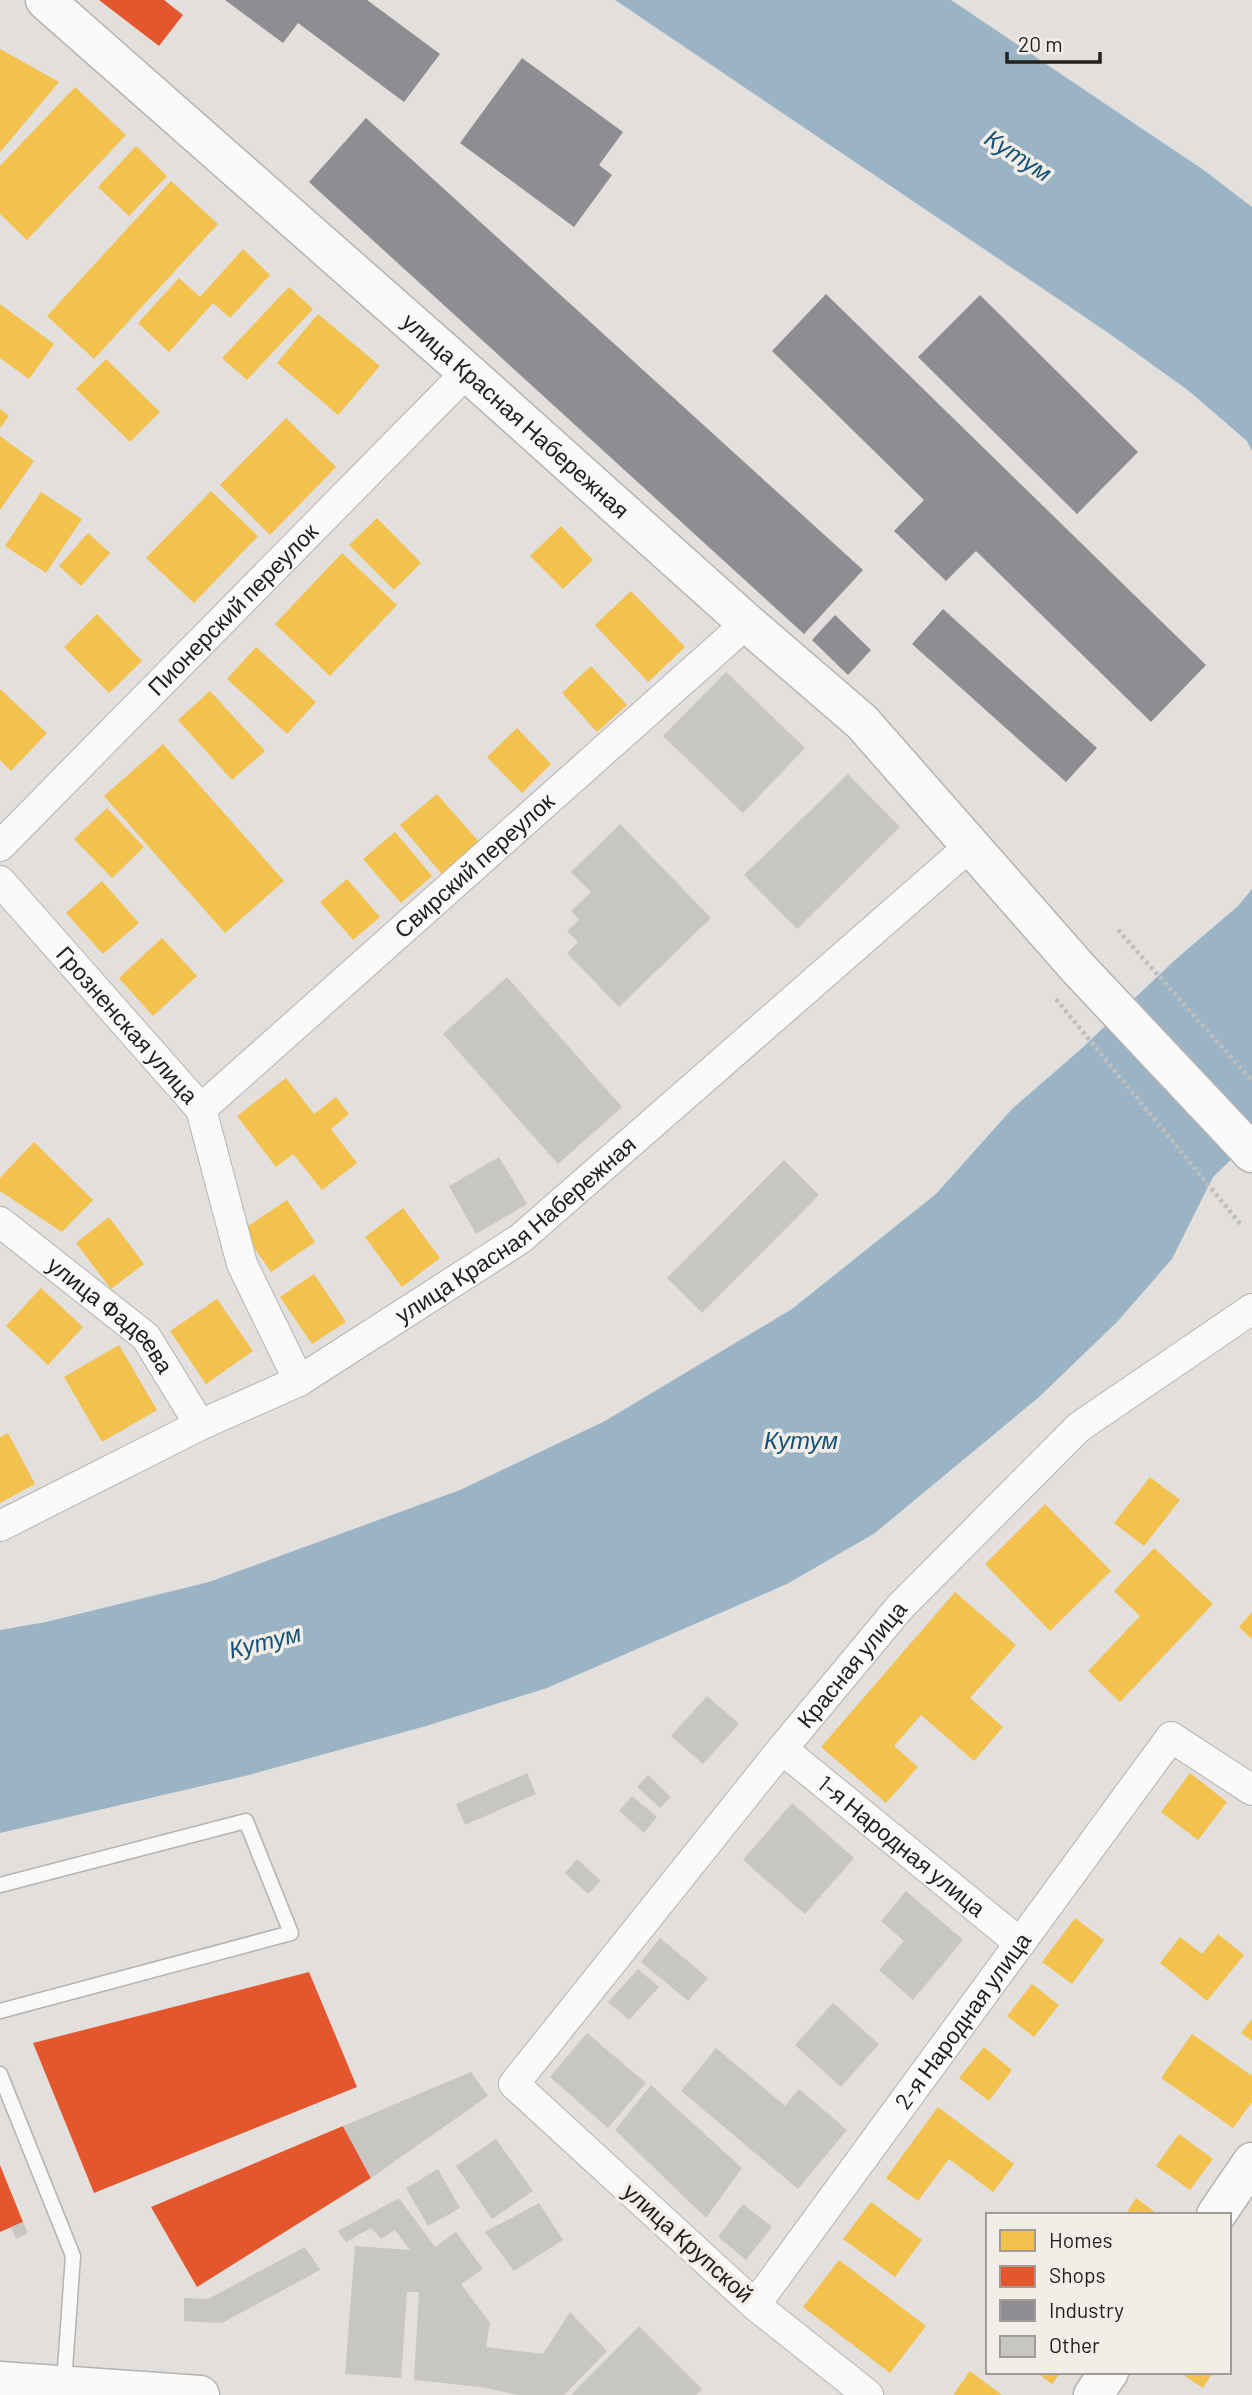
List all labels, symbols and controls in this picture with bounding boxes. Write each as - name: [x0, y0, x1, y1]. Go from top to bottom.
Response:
- scale bar: [1007, 21, 1100, 65]
- text: 20 m: [1018, 31, 1063, 56]
- water label: Кутум: [980, 122, 1058, 187]
- street label: улица Красная Набережная: [397, 307, 635, 524]
- street label: Пионерский переулок: [141, 516, 324, 701]
- street label: Свирский переулок: [388, 786, 560, 943]
- street label: Грозненская улица: [51, 940, 205, 1109]
- street label: улица Красная Набережная: [389, 1129, 641, 1329]
- street label: улица Фадеева: [42, 1250, 180, 1378]
- water label: Кутум: [764, 1425, 838, 1454]
- street label: Красная улица: [791, 1595, 912, 1733]
- water label: Кутум: [225, 1618, 304, 1664]
- street label: 1-я Народная улица: [813, 1769, 992, 1922]
- street label: 2-я Народная улица: [888, 1926, 1036, 2114]
- street label: улица Крупской: [618, 2177, 759, 2308]
- legend: [986, 2213, 1231, 2374]
- text: Homes: [1049, 2227, 1113, 2252]
- text: Shops: [1049, 2262, 1106, 2287]
- text: Industry: [1049, 2297, 1124, 2322]
- text: Other: [1049, 2332, 1100, 2357]

